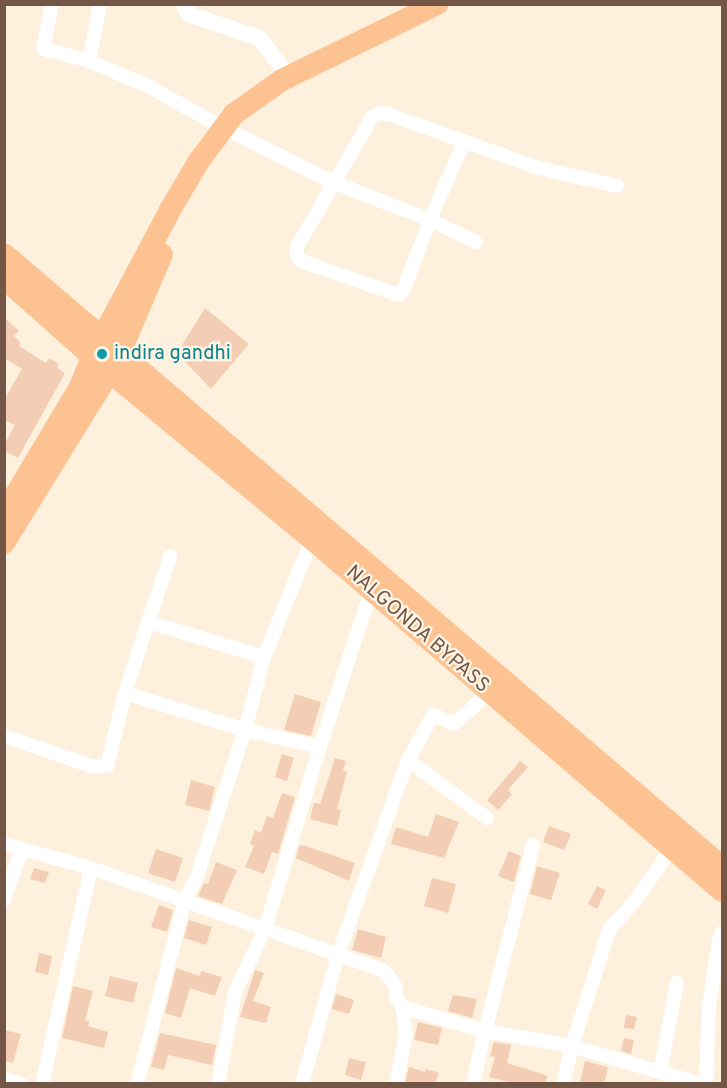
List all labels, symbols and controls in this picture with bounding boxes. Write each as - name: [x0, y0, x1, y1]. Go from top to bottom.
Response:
- place label: indira gandhi: [114, 342, 231, 366]
- marker: indira gandhi: [95, 347, 109, 361]
- street label: NALGONDA BYPASS: [340, 561, 494, 699]

